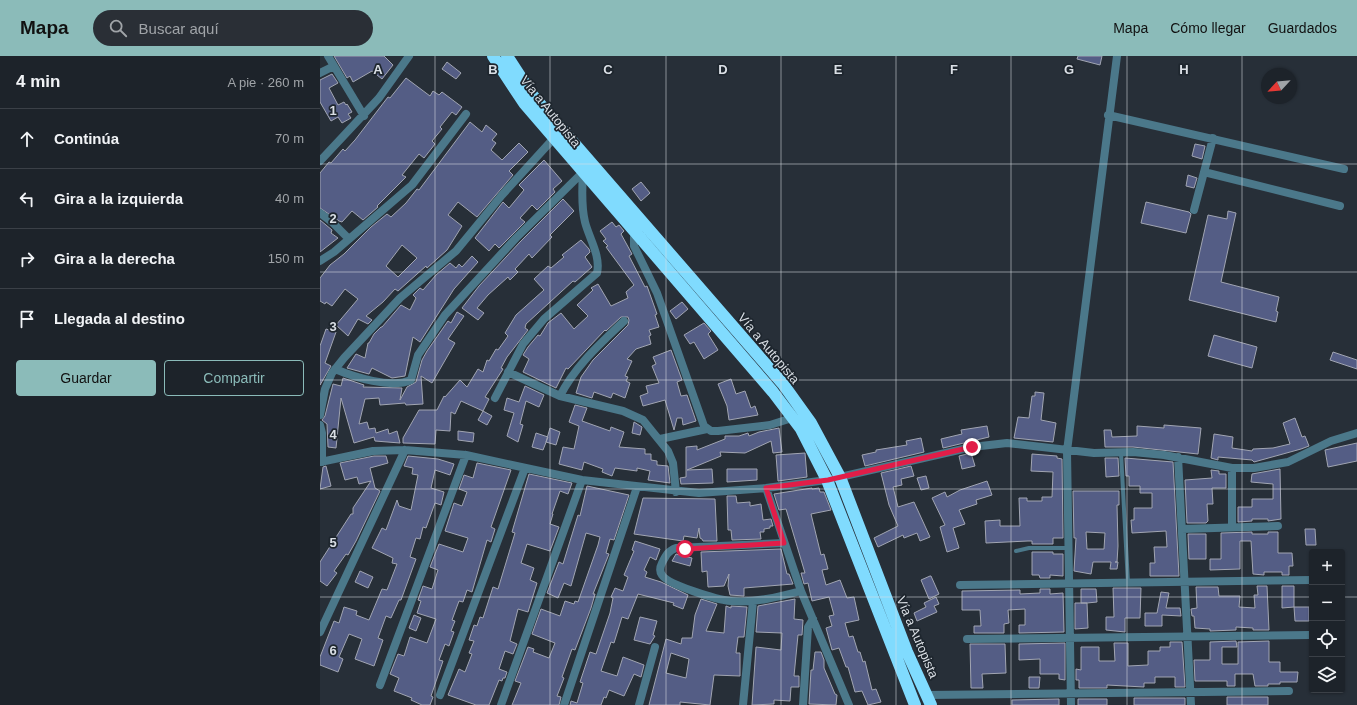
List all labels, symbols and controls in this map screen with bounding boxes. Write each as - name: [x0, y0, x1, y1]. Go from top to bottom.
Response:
- search box: [93, 10, 373, 46]
- text: Mapa: [20, 17, 69, 38]
- icon: search: [107, 17, 129, 39]
- text: Buscar aquí: [139, 20, 219, 37]
- text: Mapa: [1113, 20, 1148, 36]
- text: Cómo llegar: [1170, 20, 1246, 36]
- text: Guardados: [1268, 20, 1337, 36]
- text: A: [373, 62, 383, 77]
- text: B: [488, 62, 498, 77]
- text: C: [603, 62, 613, 77]
- text: D: [718, 62, 728, 77]
- text: E: [834, 62, 843, 77]
- text: F: [950, 62, 958, 77]
- text: G: [1064, 62, 1074, 77]
- text: H: [1179, 62, 1189, 77]
- north arrow: [1261, 68, 1297, 104]
- text: 4 min: [16, 72, 60, 91]
- street label: Vía a Autopista: [517, 73, 584, 151]
- text: A pie · 260 m: [227, 75, 304, 90]
- text: 1: [329, 103, 337, 118]
- icon: ahead: [16, 128, 38, 150]
- text: Continúa: [54, 130, 119, 147]
- text: 70 m: [275, 131, 304, 146]
- icon: left: [16, 188, 38, 210]
- text: Gira a la izquierda: [54, 190, 183, 207]
- text: 40 m: [275, 191, 304, 206]
- text: 2: [329, 211, 337, 226]
- icon: right: [16, 248, 38, 270]
- text: Gira a la derecha: [54, 250, 175, 267]
- text: 150 m: [268, 251, 304, 266]
- icon: arrive: [16, 308, 38, 330]
- text: Llegada al destino: [54, 310, 185, 327]
- street label: Vía a Autopista: [735, 310, 803, 387]
- text: 3: [329, 319, 337, 334]
- button: Guardar: [16, 360, 156, 396]
- button: Compartir: [164, 360, 304, 396]
- text: 4: [329, 427, 337, 442]
- route end: [963, 438, 981, 456]
- text: 5: [329, 535, 337, 550]
- route start: [676, 540, 694, 558]
- map controls: [1309, 549, 1345, 693]
- button: +: [1309, 549, 1345, 585]
- button: −: [1309, 585, 1345, 621]
- street label: Vía a Autopista: [894, 594, 942, 681]
- button: locate: [1309, 621, 1345, 657]
- text: 6: [329, 643, 337, 658]
- button: layers: [1309, 657, 1345, 693]

